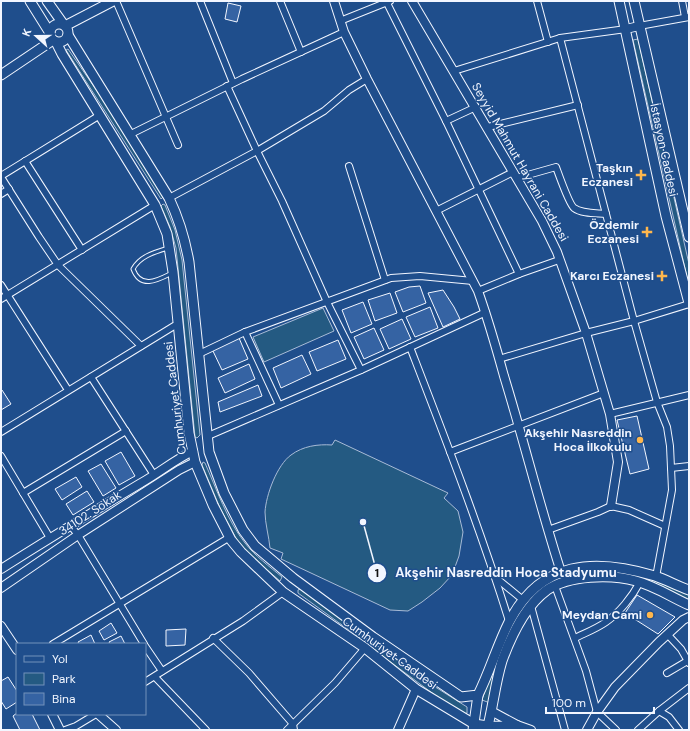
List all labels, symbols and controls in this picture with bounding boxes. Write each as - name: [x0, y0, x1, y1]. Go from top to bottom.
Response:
- north arrow: [16, 16, 56, 56]
- text: K: [19, 27, 34, 38]
- street label: Seyyid Mahmut Hayrani Caddesi: [468, 80, 572, 244]
- street label: İstasyon Caddesi: [646, 102, 682, 198]
- place label: Taşkın Eczanesi: [582, 160, 633, 190]
- marker: Taşkın Eczanesi: [636, 170, 646, 180]
- place label: Özdemir Eczanesi: [588, 217, 639, 247]
- marker: Özdemir Eczanesi: [642, 227, 652, 237]
- place label: Karcı Eczanesi: [570, 268, 654, 284]
- marker: Karcı Eczanesi: [657, 271, 667, 281]
- street label: Cumhuriyet Caddesi: [160, 340, 190, 455]
- place label: Akşehir Nasreddin Hoca İlkokulu: [524, 425, 632, 455]
- marker: Akşehir Nasreddin Hoca İlkokulu: [635, 435, 645, 445]
- street label: 34102. Sokak: [56, 487, 124, 539]
- callout: Akşehir Nasreddin Hoca Stadyumu: [367, 560, 624, 585]
- text: Akşehir Nasreddin Hoca Stadyumu: [395, 564, 617, 581]
- text: 1: [375, 565, 379, 581]
- place label: Meydan Cami: [562, 607, 642, 623]
- marker: Meydan Cami: [645, 610, 655, 620]
- street label: Cumhuriyet Caddesi: [339, 613, 441, 693]
- legend: [16, 643, 146, 715]
- text: Yol: [52, 651, 68, 667]
- text: Park: [52, 671, 76, 687]
- scale bar: [546, 689, 654, 715]
- text: Bina: [52, 691, 76, 707]
- text: 100 m: [552, 695, 586, 711]

